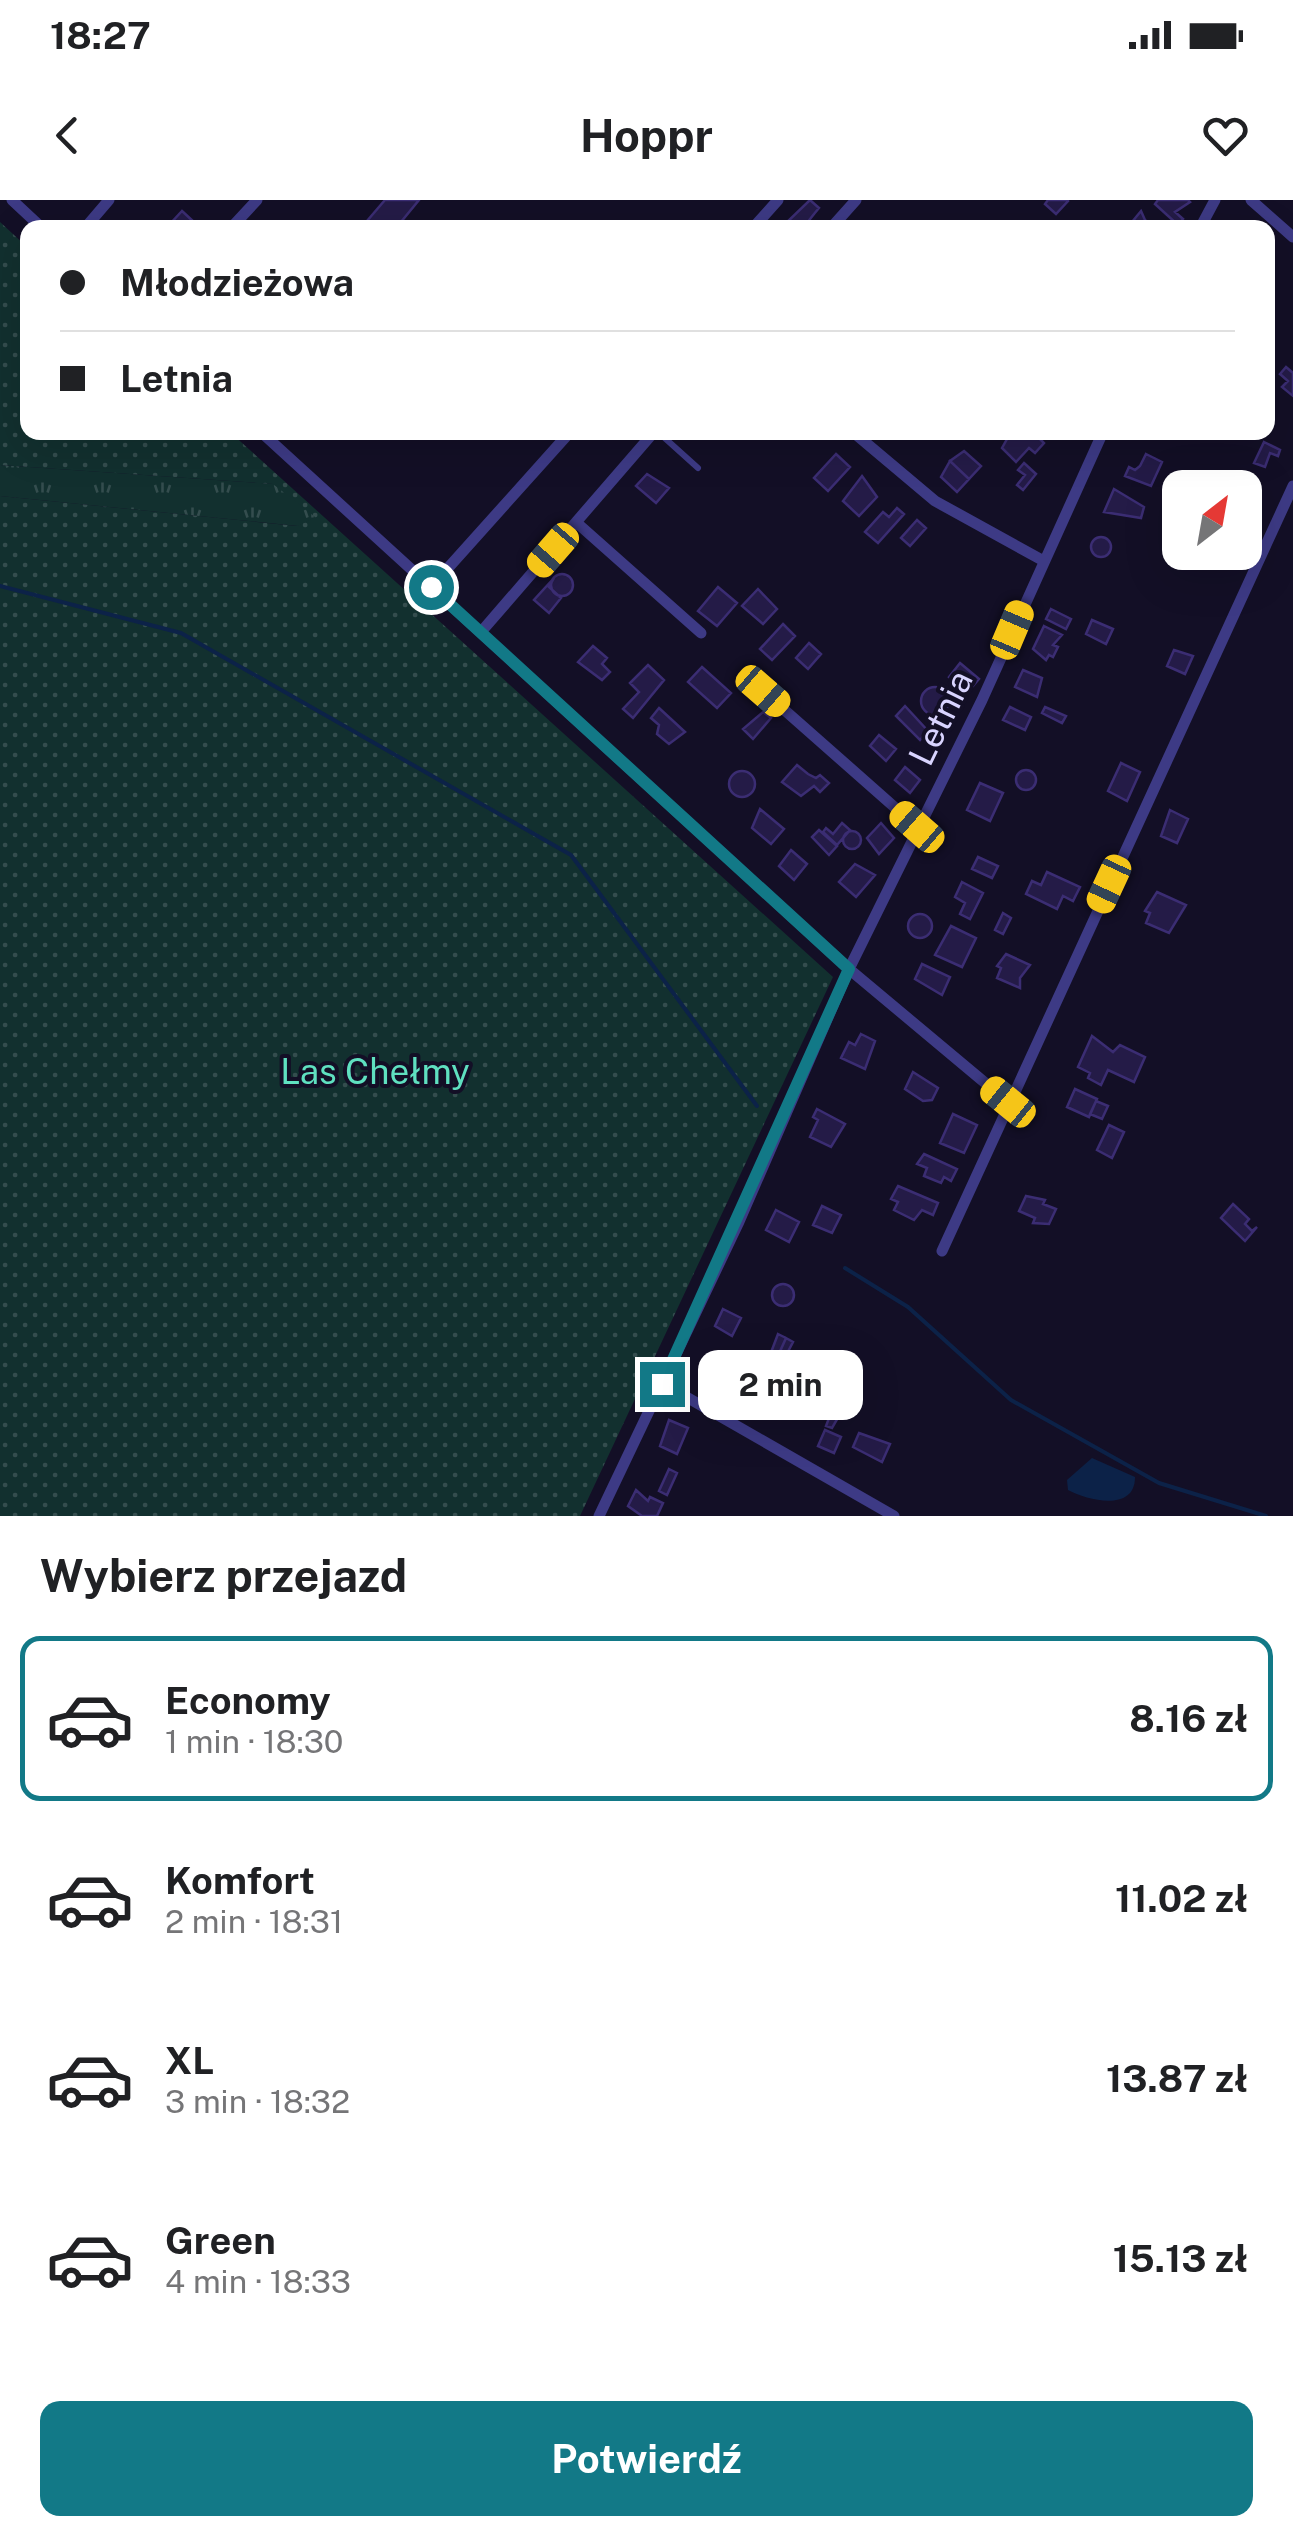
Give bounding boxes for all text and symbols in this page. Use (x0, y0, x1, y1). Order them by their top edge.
text: 18:27 (50, 13, 151, 58)
icon: back (40, 108, 95, 163)
icon: heart (1198, 108, 1253, 163)
text: Hoppr (580, 109, 713, 162)
text: Młodzieżowa (120, 260, 354, 305)
text: Letnia (120, 356, 233, 401)
north arrow (1162, 470, 1262, 570)
map controls (1162, 470, 1262, 570)
car (522, 518, 584, 582)
route start (409, 565, 454, 610)
car (986, 597, 1038, 663)
car (731, 660, 795, 722)
street label: Letnia (900, 664, 981, 772)
car (885, 796, 949, 858)
car (1083, 850, 1135, 918)
park label: Las Chełmy (280, 1051, 470, 1092)
car (975, 1071, 1041, 1133)
callout: 2 min (697, 1349, 862, 1419)
route end (640, 1362, 685, 1407)
text: 2 min (739, 1366, 822, 1403)
text: Wybierz przejazd (40, 1549, 407, 1602)
icon: car (45, 1674, 135, 1764)
text: Economy (165, 1678, 331, 1723)
text: 8.16 zł (1129, 1696, 1248, 1741)
text: 1 min · 18:30 (165, 1723, 343, 1760)
icon: car (45, 1854, 135, 1944)
text: Komfort (165, 1858, 315, 1903)
text: 11.02 zł (1115, 1876, 1248, 1921)
text: 2 min · 18:31 (165, 1903, 343, 1940)
icon: car (45, 2034, 135, 2124)
text: XL (165, 2038, 214, 2083)
text: 13.87 zł (1106, 2056, 1248, 2101)
text: 3 min · 18:32 (165, 2083, 350, 2120)
icon: car (45, 2214, 135, 2304)
text: Green (165, 2218, 276, 2263)
text: 15.13 zł (1113, 2236, 1248, 2281)
text: 4 min · 18:33 (165, 2263, 351, 2300)
button: Potwierdź (40, 2401, 1253, 2516)

